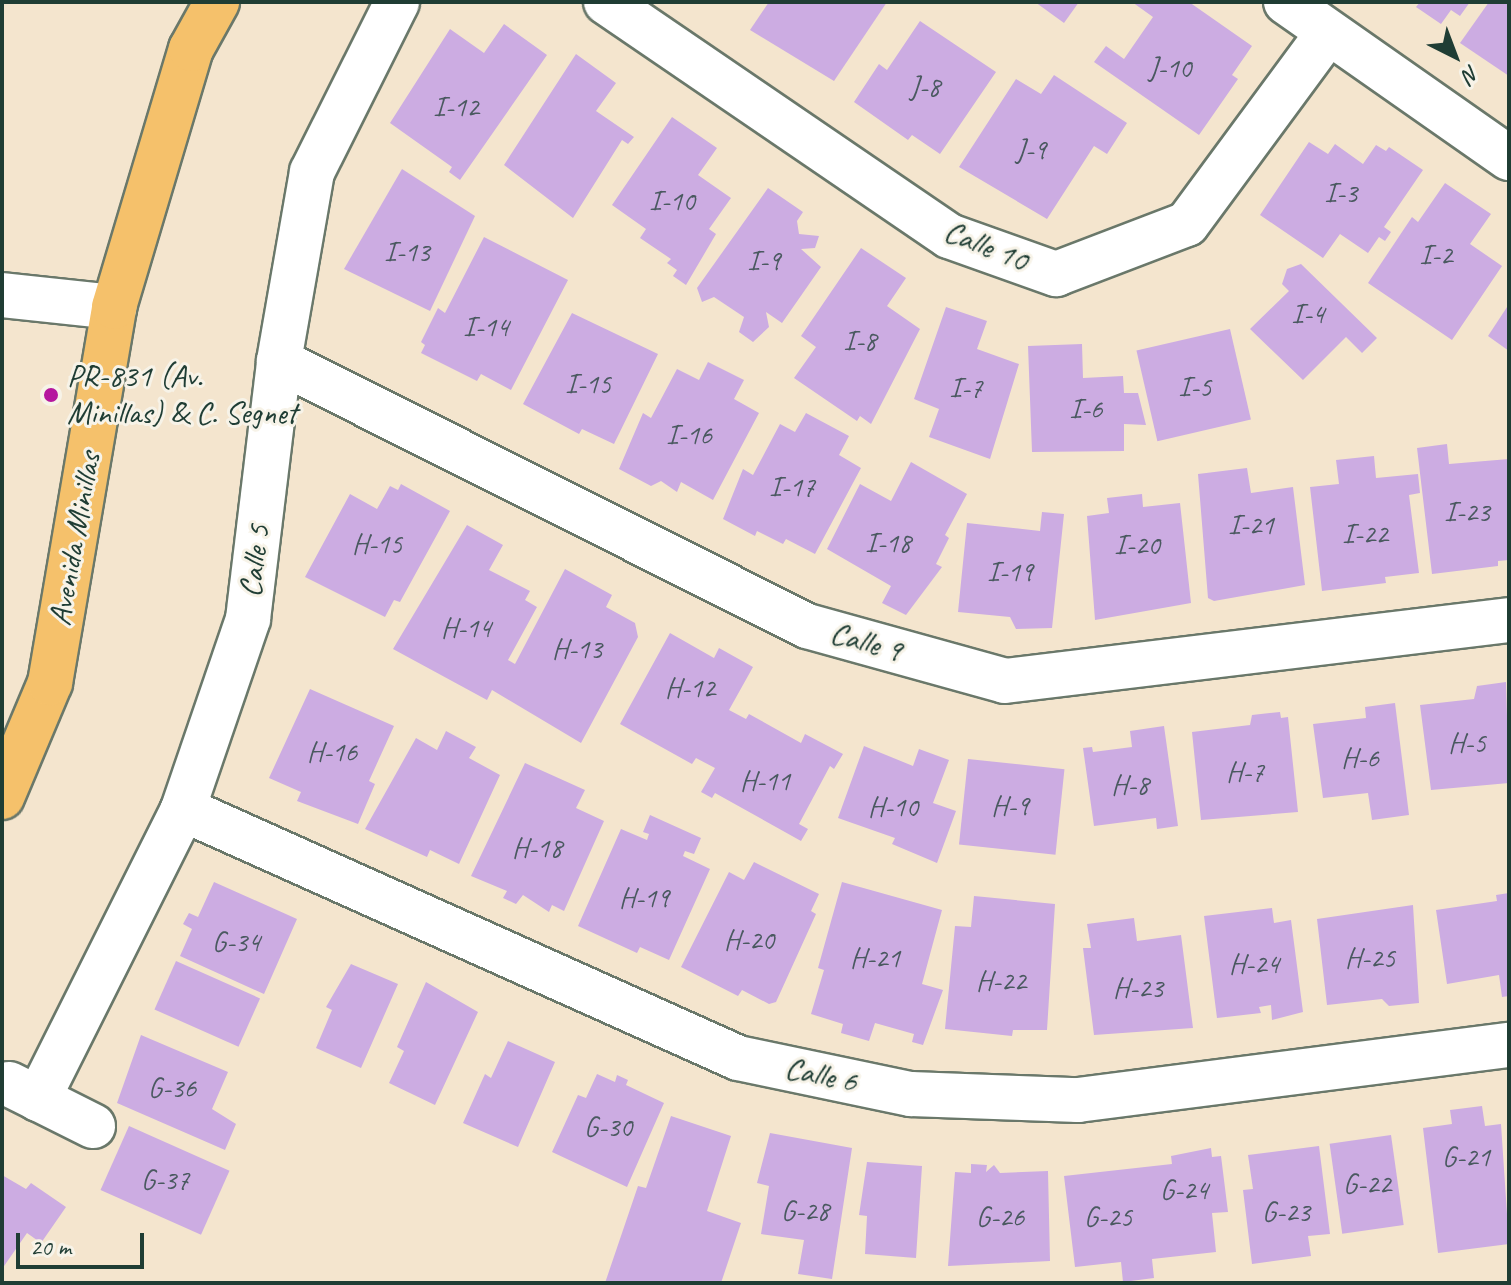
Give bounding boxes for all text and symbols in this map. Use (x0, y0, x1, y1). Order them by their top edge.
north arrow (1415, 16, 1495, 96)
house number: J-10 (1149, 51, 1191, 85)
text: N (1457, 59, 1485, 89)
house number: J-8 (910, 70, 940, 104)
house number: I-12 (433, 90, 479, 124)
house number: J-9 (1016, 133, 1046, 167)
house number: I-3 (1325, 176, 1357, 210)
house number: I-10 (649, 184, 695, 218)
street label: Calle 10 (939, 212, 1033, 280)
house number: I-13 (384, 235, 430, 269)
house number: I-2 (1420, 238, 1452, 272)
house number: I-9 (748, 244, 780, 278)
house number: I-4 (1292, 297, 1324, 331)
house number: I-14 (463, 310, 509, 344)
house number: I-8 (844, 324, 876, 358)
place label: PR-831 (Av. Minillas) & C. Segnet (67, 358, 297, 433)
house number: I-15 (565, 367, 611, 401)
house number: I-5 (1179, 370, 1211, 404)
house number: I-7 (950, 371, 982, 405)
marker: PR-831 (Av. Minillas) & C. Segnet (42, 386, 60, 404)
house number: I-6 (1070, 392, 1102, 426)
house number: I-16 (666, 418, 712, 452)
street label: Avenida Minillas (41, 449, 109, 629)
house number: I-17 (769, 470, 815, 504)
house number: I-23 (1444, 495, 1490, 529)
house number: I-21 (1228, 508, 1274, 542)
house number: I-22 (1342, 517, 1388, 551)
street label: Calle 5 (232, 523, 278, 599)
house number: I-18 (865, 526, 911, 560)
house number: H-15 (352, 527, 402, 561)
house number: I-20 (1114, 528, 1160, 562)
house number: I-19 (987, 555, 1033, 589)
house number: H-14 (441, 611, 491, 645)
street label: Calle 9 (826, 614, 906, 670)
house number: H-13 (552, 632, 602, 666)
house number: H-12 (665, 671, 715, 705)
house number: H-5 (1448, 726, 1486, 760)
house number: H-16 (307, 735, 357, 769)
house number: H-6 (1341, 741, 1379, 775)
house number: H-7 (1226, 755, 1264, 789)
house number: H-11 (740, 764, 790, 798)
house number: H-8 (1111, 768, 1149, 802)
house number: H-9 (991, 789, 1029, 823)
house number: H-10 (868, 790, 918, 824)
house number: H-18 (512, 831, 562, 865)
house number: H-19 (619, 881, 669, 915)
house number: H-20 (724, 923, 774, 957)
house number: G-34 (212, 925, 260, 959)
house number: H-21 (850, 941, 900, 975)
house number: H-25 (1345, 941, 1395, 975)
house number: H-24 (1229, 947, 1279, 981)
house number: H-22 (976, 964, 1026, 998)
house number: H-23 (1113, 971, 1163, 1005)
street label: Calle 6 (782, 1049, 860, 1101)
house number: G-36 (148, 1071, 196, 1105)
house number: G-30 (584, 1110, 632, 1144)
house number: G-21 (1442, 1140, 1490, 1174)
house number: G-37 (141, 1163, 189, 1197)
house number: G-22 (1343, 1167, 1391, 1201)
house number: G-24 (1160, 1173, 1208, 1207)
house number: G-28 (781, 1194, 829, 1228)
house number: G-23 (1262, 1195, 1310, 1229)
house number: G-26 (976, 1200, 1024, 1234)
house number: G-25 (1084, 1200, 1132, 1234)
scale bar (20, 1217, 148, 1267)
text: 20 m (30, 1232, 71, 1262)

